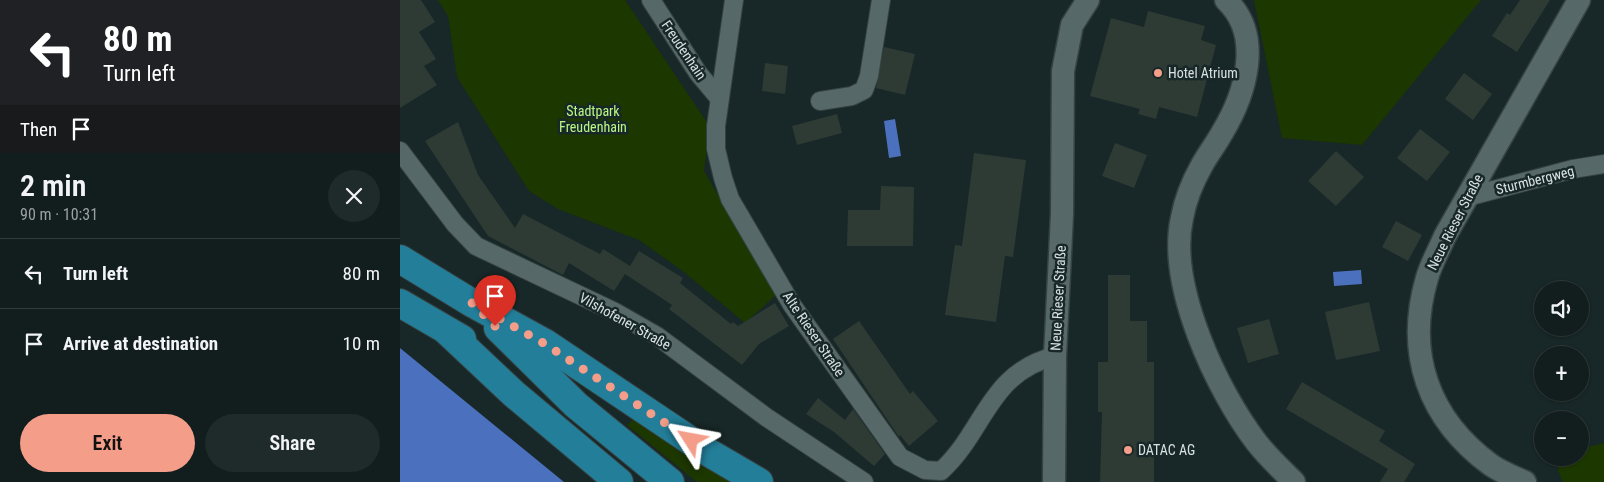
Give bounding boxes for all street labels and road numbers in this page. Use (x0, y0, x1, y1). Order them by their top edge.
street label: Freudenhain (658, 17, 710, 83)
street label: Sturmbergweg (1494, 163, 1576, 197)
street label: Neue Rieser Straße (1424, 171, 1486, 273)
street label: Neue Rieser Straße (1047, 245, 1069, 351)
street label: Vilshofener Straße (576, 289, 674, 353)
street label: Alte Rieser Straße (780, 289, 849, 380)

